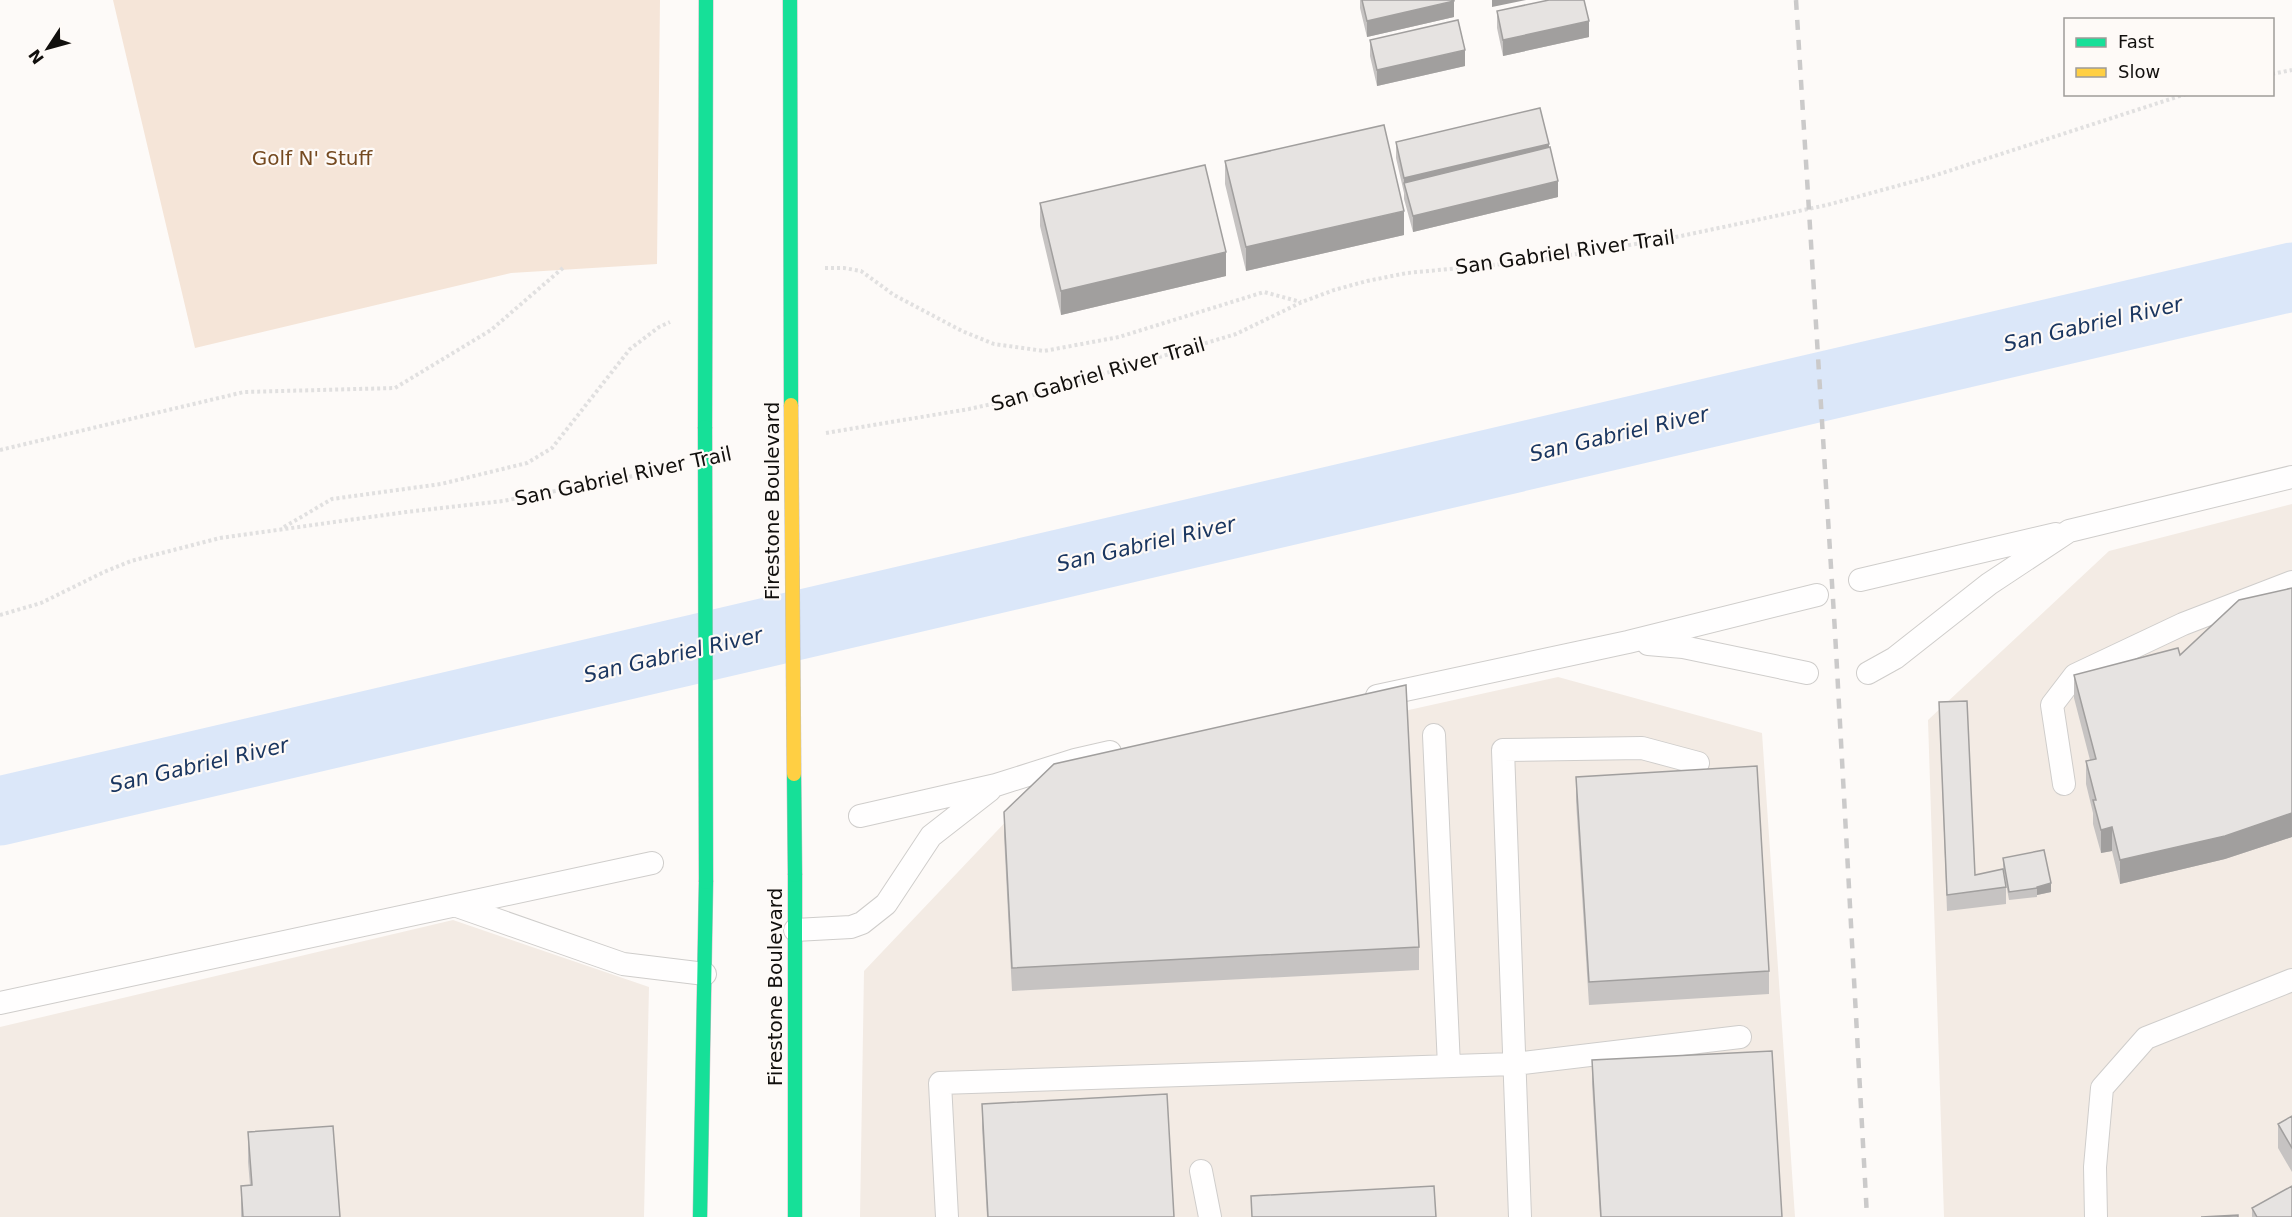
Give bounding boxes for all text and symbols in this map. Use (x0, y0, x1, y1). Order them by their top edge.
north arrow (18, 18, 78, 78)
legend (2064, 18, 2274, 96)
text: Fast (2118, 31, 2154, 52)
text: N (25, 46, 48, 68)
text: Slow (2118, 61, 2160, 82)
park label: Golf N' Stuff (252, 146, 373, 170)
street label: San Gabriel River Trail (1454, 225, 1676, 279)
water label: San Gabriel River (2001, 291, 2186, 356)
street label: San Gabriel River Trail (988, 332, 1208, 416)
water label: San Gabriel River (1527, 401, 1712, 466)
street label: Firestone Boulevard (760, 402, 784, 600)
street label: San Gabriel River Trail (512, 441, 734, 511)
water label: San Gabriel River (1054, 511, 1239, 576)
water label: San Gabriel River (581, 622, 766, 687)
water label: San Gabriel River (107, 732, 292, 797)
street label: Firestone Boulevard (763, 888, 787, 1086)

